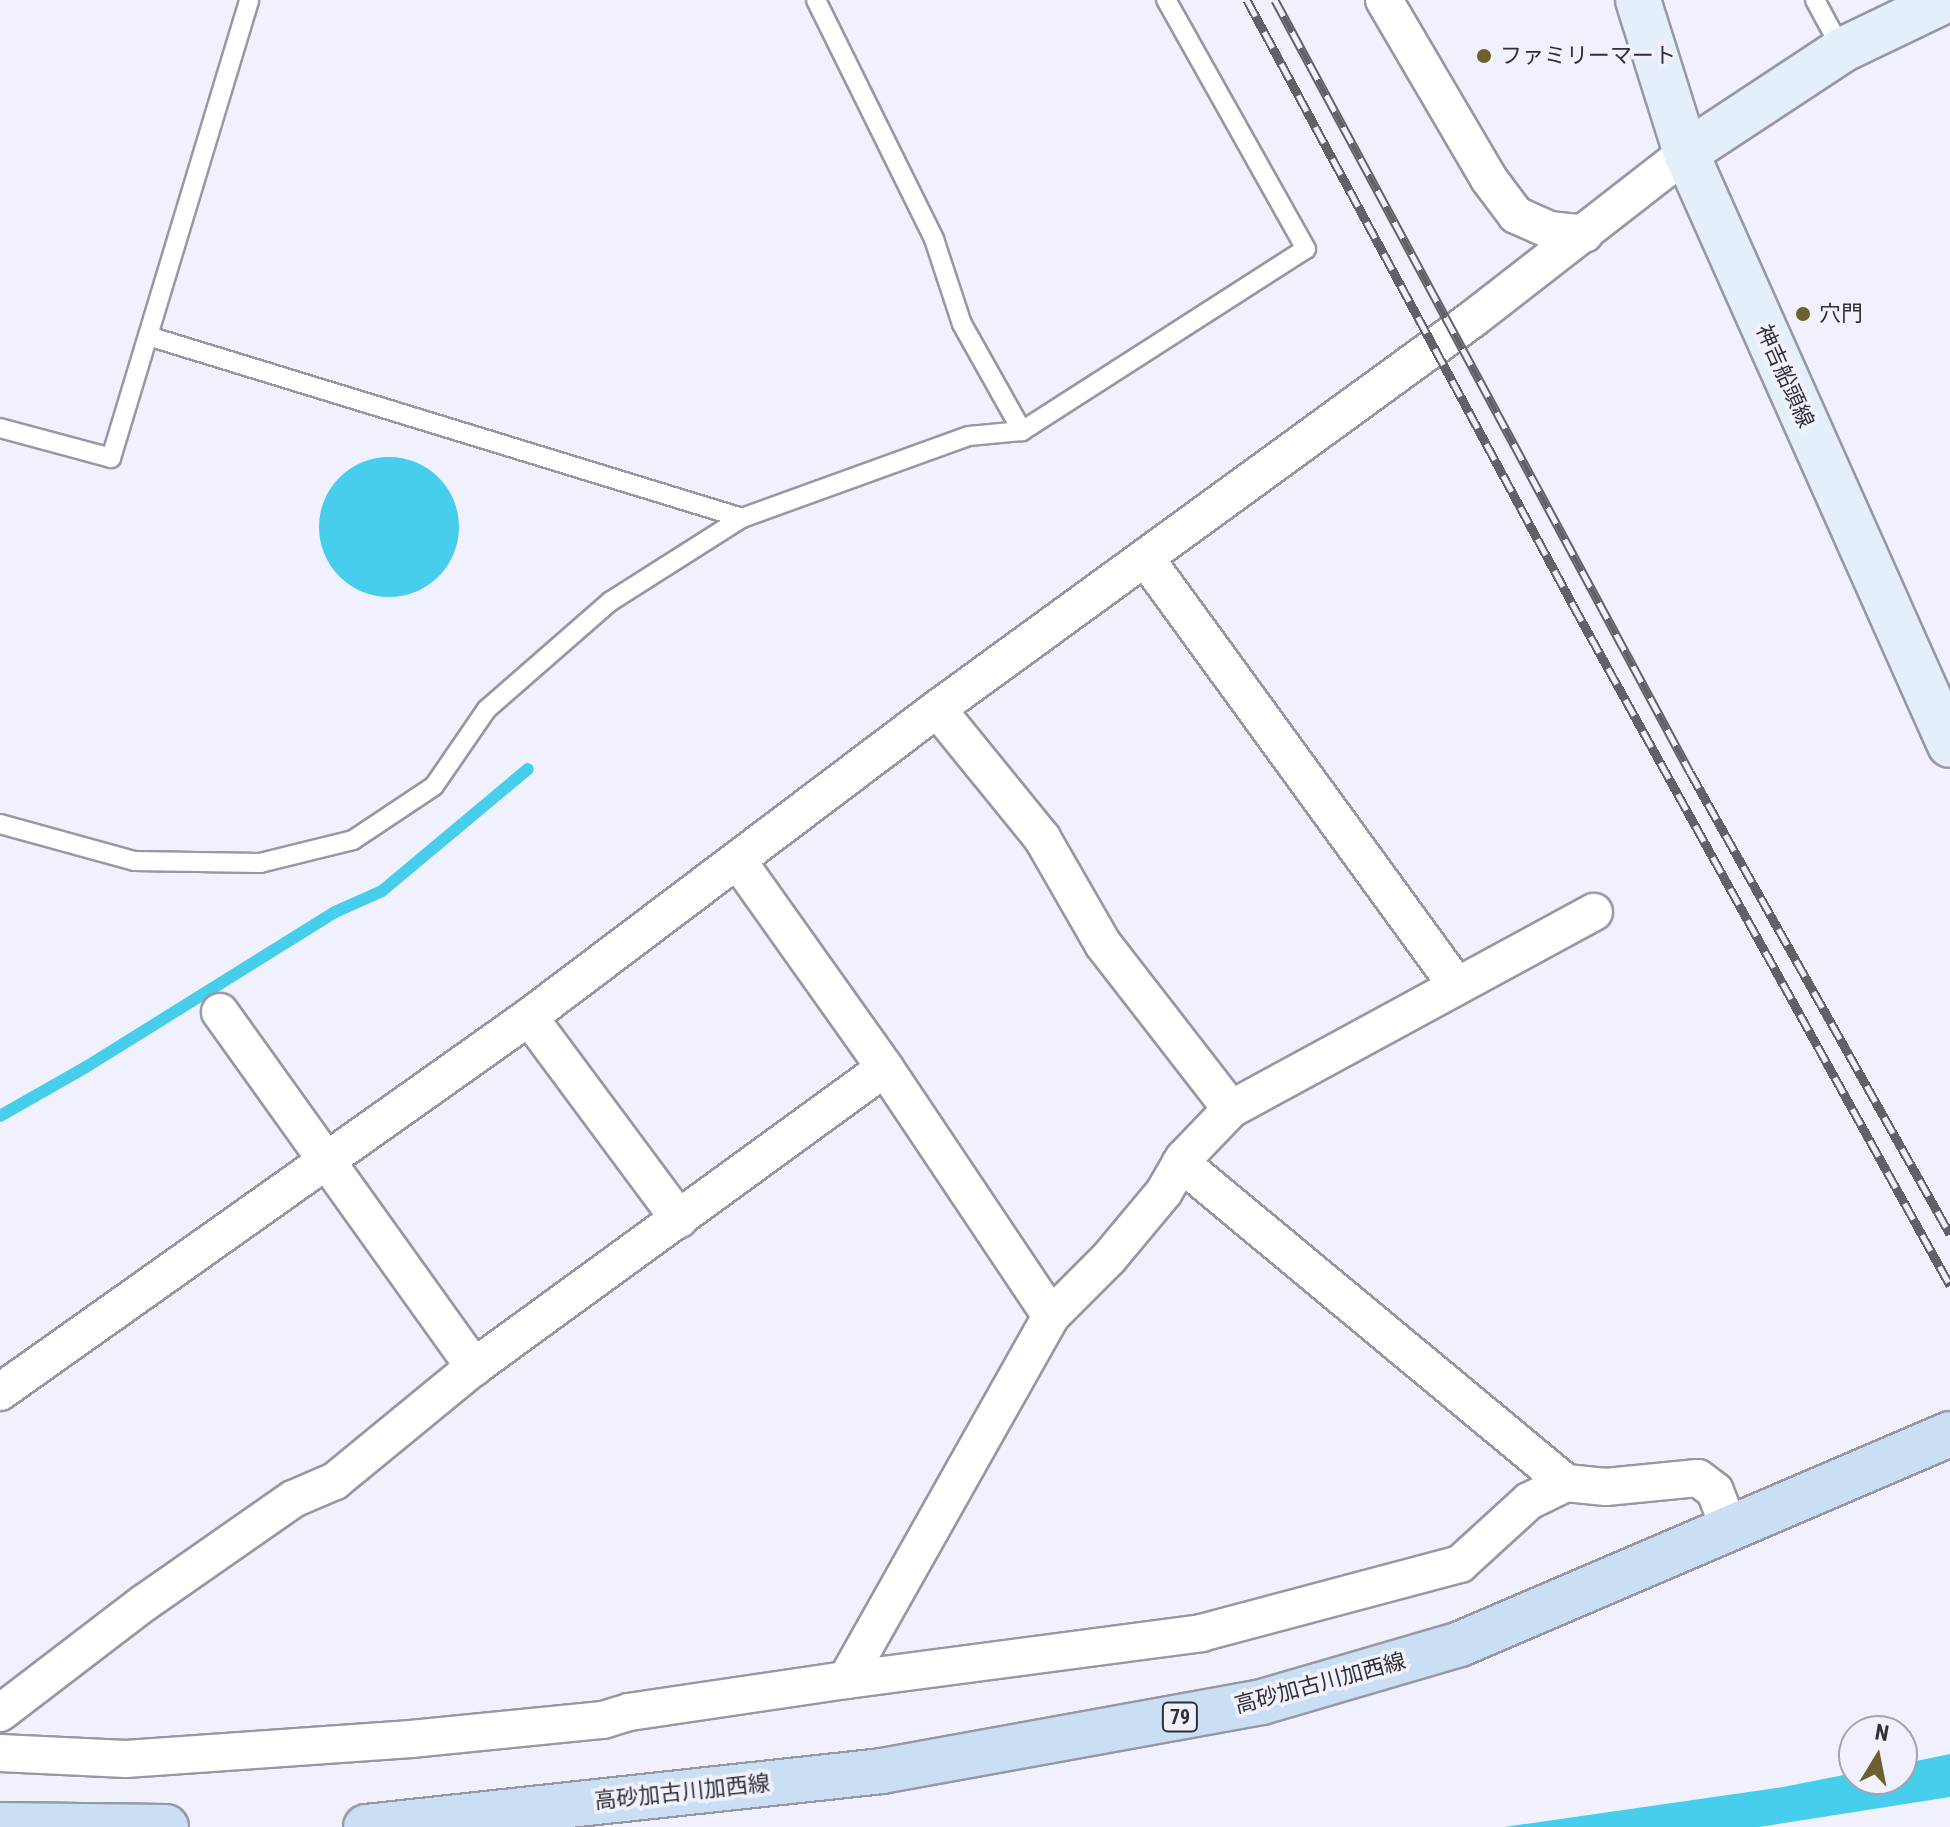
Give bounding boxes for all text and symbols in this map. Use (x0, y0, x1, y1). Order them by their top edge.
place label: ファミリーマート (1500, 43, 1676, 69)
marker: ファミリーマート (1475, 47, 1493, 65)
place label: 穴門 (1819, 301, 1863, 327)
marker: 穴門 (1794, 305, 1812, 323)
street label: 神吉船頭線 (1751, 320, 1819, 432)
street label: 高砂加古川加西線 (1232, 1647, 1408, 1719)
road number: 79 (1160, 1701, 1200, 1733)
north arrow (1838, 1715, 1918, 1795)
text: N (1873, 1719, 1891, 1746)
street label: 高砂加古川加西線 (593, 1770, 771, 1814)

